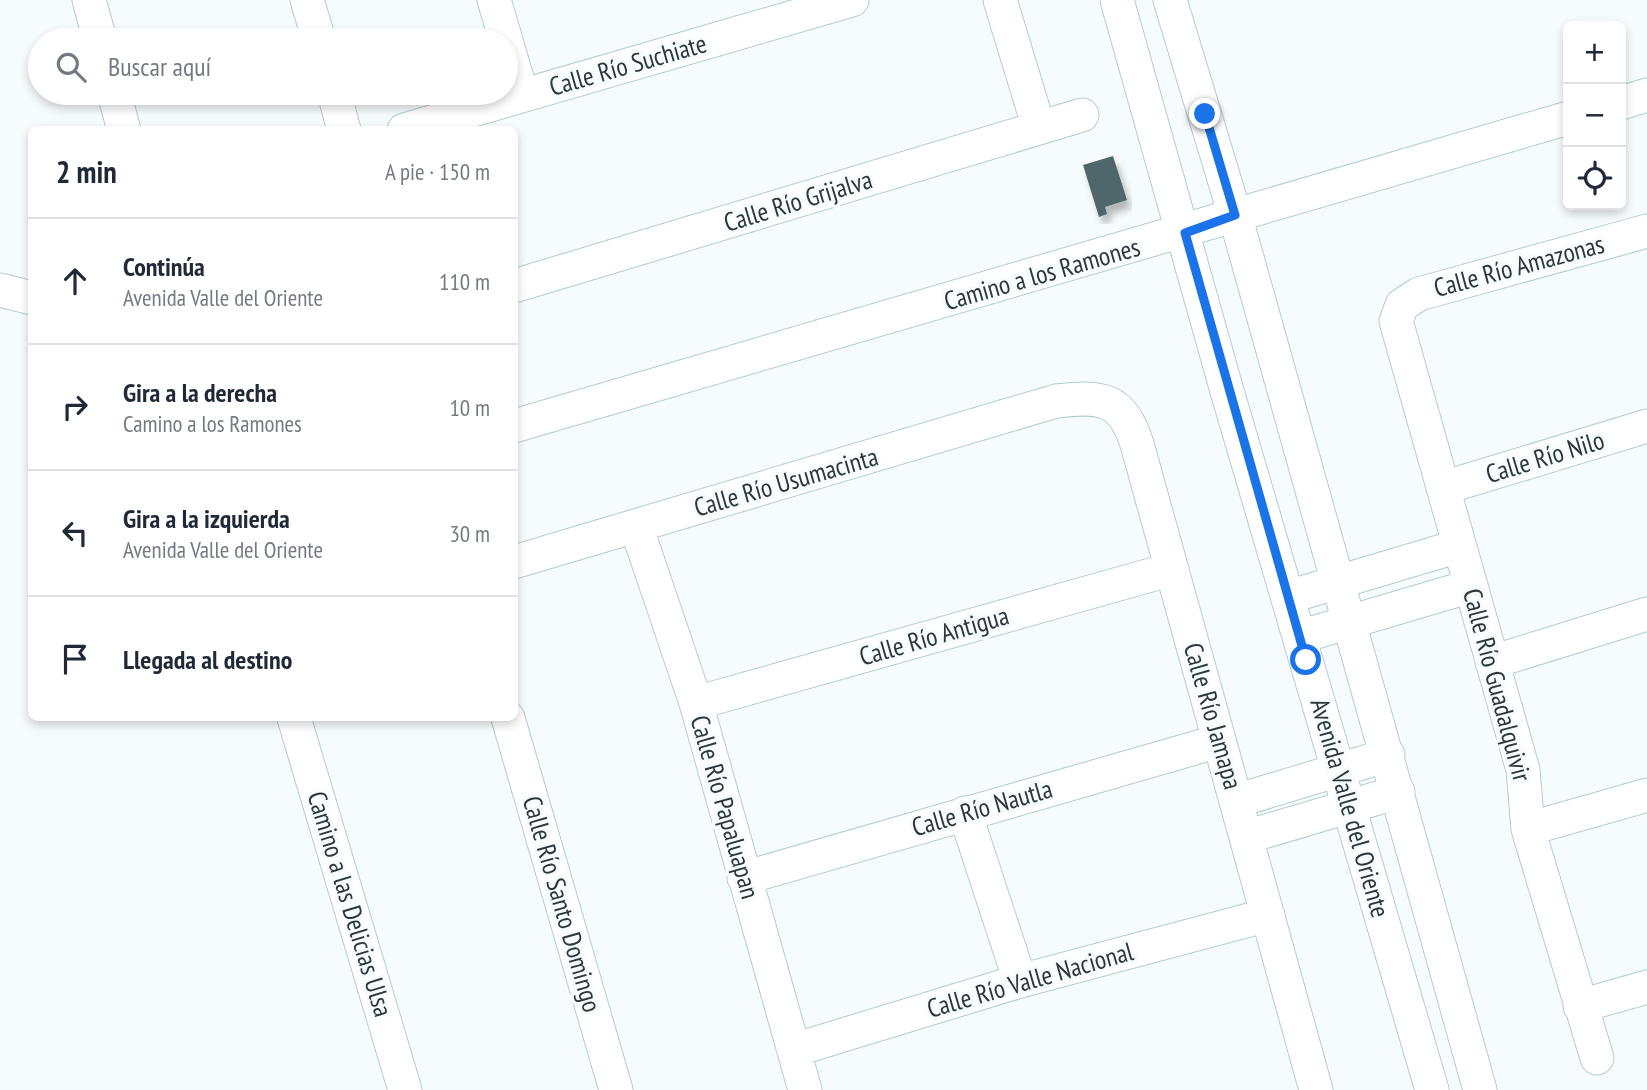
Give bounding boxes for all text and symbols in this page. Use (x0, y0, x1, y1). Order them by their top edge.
map controls (1563, 21, 1626, 210)
button: + (1563, 21, 1626, 84)
street label: Calle Río Suchiate (545, 26, 710, 103)
search box (28, 28, 518, 105)
icon: search (52, 48, 90, 86)
text: Buscar aquí (108, 50, 211, 83)
button: − (1563, 84, 1626, 147)
route end (1189, 98, 1220, 129)
button: locate (1563, 147, 1626, 210)
text: 2 min (56, 152, 117, 191)
text: A pie · 150 m (385, 157, 490, 186)
street label: Calle Río Grijalva (720, 162, 876, 239)
street label: Calle Río Amazonas (1430, 227, 1608, 304)
street label: Camino a los Ramones (940, 230, 1144, 317)
text: Continúa (123, 250, 205, 283)
icon: ahead (56, 262, 94, 300)
text: 110 m (439, 267, 490, 296)
text: Avenida Valle del Oriente (123, 283, 323, 312)
text: Gira a la derecha (123, 376, 277, 409)
icon: right (56, 388, 94, 426)
text: 10 m (449, 393, 490, 422)
text: Camino a los Ramones (123, 409, 302, 438)
street label: Calle Río Nilo (1482, 423, 1608, 490)
street label: Calle Río Usumacinta (690, 439, 882, 524)
text: Gira a la izquierda (123, 502, 290, 535)
icon: left (56, 514, 94, 552)
text: 30 m (449, 519, 490, 548)
text: Avenida Valle del Oriente (123, 535, 323, 564)
street label: Calle Río Guadalquivir (1456, 585, 1539, 785)
street label: Calle Río Antigua (855, 598, 1012, 673)
street label: Calle Río Jamapa (1177, 639, 1250, 793)
icon: arrive (56, 640, 94, 678)
text: Llegada al destino (123, 643, 292, 676)
route start (1290, 644, 1321, 675)
street label: Avenida Valle del Oriente (1303, 695, 1398, 921)
street label: Calle Río Papaluapan (684, 711, 767, 902)
street label: Calle Río Nautla (908, 772, 1056, 843)
street label: Camino a las Delicias Ulsa (301, 787, 400, 1020)
street label: Calle Río Santo Domingo (516, 792, 609, 1016)
street label: Calle Río Valle Nacional (923, 934, 1137, 1025)

